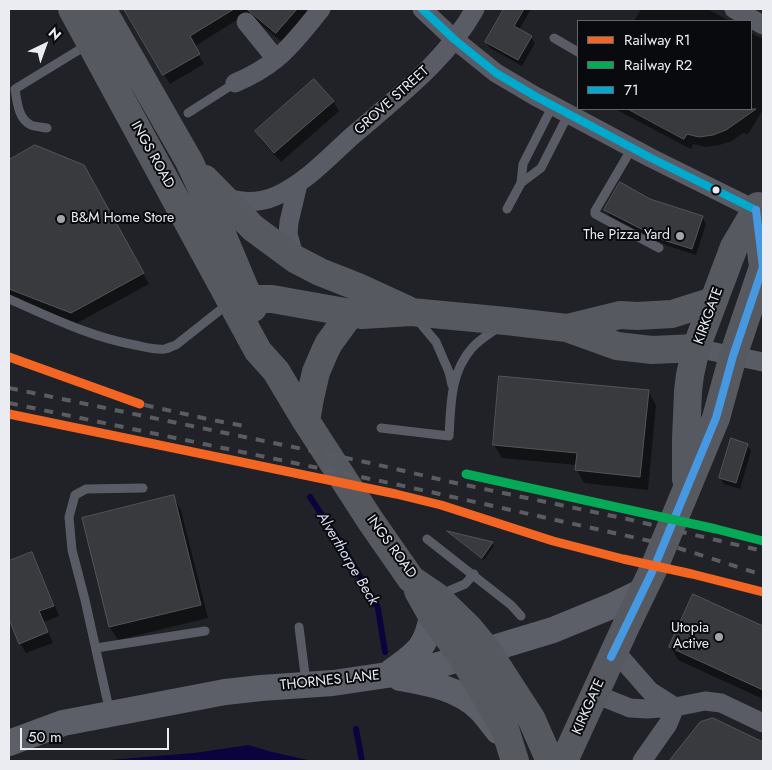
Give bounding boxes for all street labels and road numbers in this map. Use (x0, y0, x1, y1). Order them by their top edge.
street label: GROVE STREET (351, 63, 433, 139)
street label: INGS ROAD (127, 118, 177, 192)
street label: KIRKGATE (691, 285, 727, 347)
street label: INGS ROAD (362, 512, 420, 582)
street label: THORNES LANE (279, 667, 381, 695)
street label: KIRKGATE (569, 677, 609, 737)

